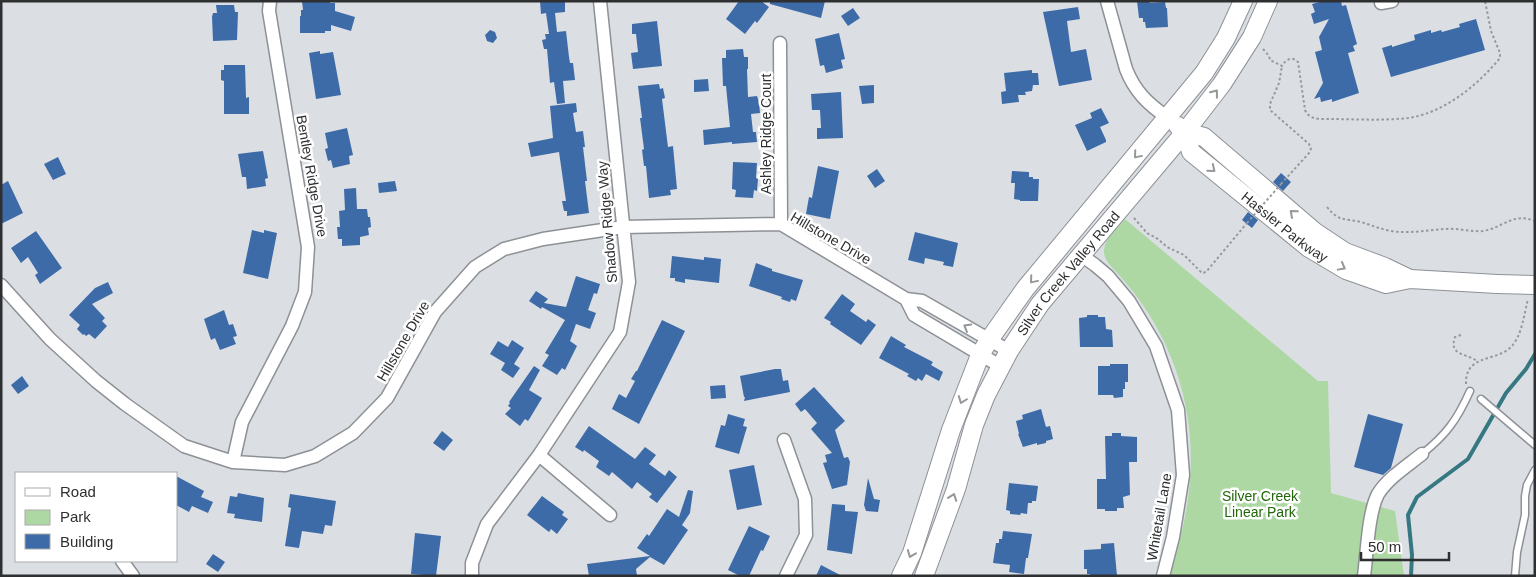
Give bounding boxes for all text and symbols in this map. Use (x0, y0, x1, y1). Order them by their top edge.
street label: Ashley Ridge Court (758, 74, 774, 194)
one-way arrow (1209, 90, 1218, 99)
street label: Bentley Ridge Drive (293, 114, 331, 239)
one-way arrow (1134, 149, 1142, 158)
street label: Shadow Ridge Way (594, 160, 620, 284)
one-way arrow (1206, 164, 1215, 172)
street label: Hassler Parkway (1238, 188, 1331, 265)
street label: Silver Creek Valley Road (1014, 208, 1123, 338)
street label: Hillstone Drive (788, 209, 874, 268)
one-way arrow (1289, 210, 1298, 219)
one-way arrow (1336, 261, 1345, 271)
one-way arrow (1030, 274, 1038, 283)
street label: Hillstone Drive (374, 298, 433, 384)
one-way arrow (963, 323, 972, 333)
one-way arrow (958, 395, 969, 404)
legend (15, 472, 178, 562)
street label: Whitetail Lane (1143, 472, 1175, 562)
text: Road (60, 483, 96, 500)
park label: Silver Creek Linear Park (1222, 488, 1299, 520)
one-way arrow (947, 493, 957, 502)
text: Park (60, 508, 91, 525)
scale bar (1361, 530, 1448, 562)
text: Building (60, 533, 113, 550)
text: 50 m (1368, 538, 1401, 555)
one-way arrow (906, 549, 917, 558)

